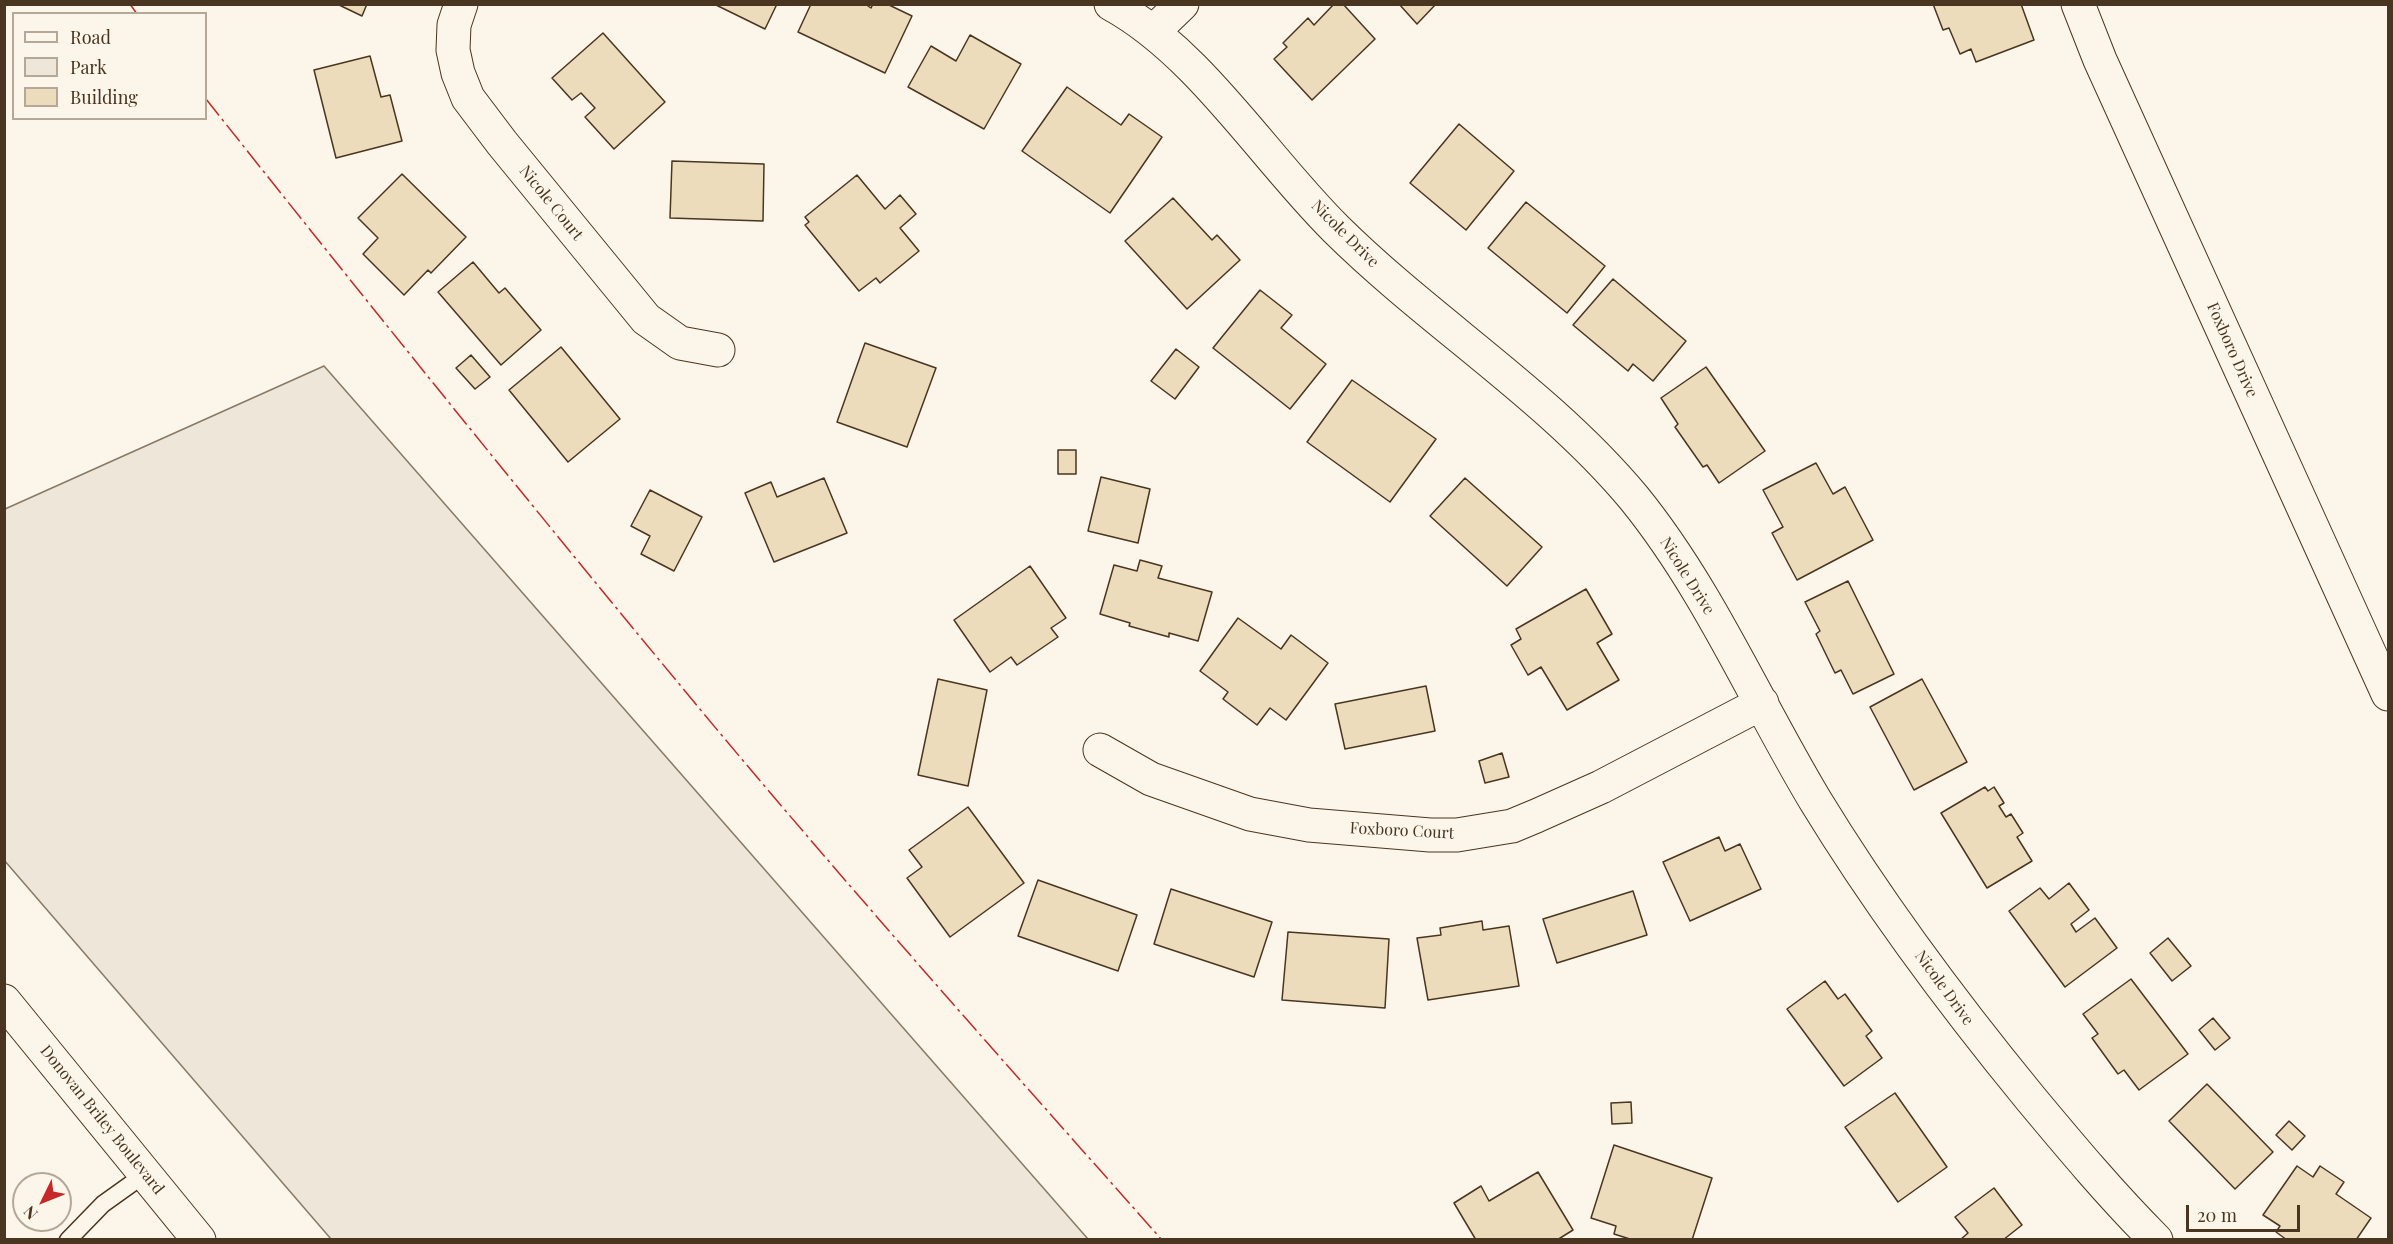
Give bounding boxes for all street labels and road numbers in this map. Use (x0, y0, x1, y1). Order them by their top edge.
street label: Nicole Court (515, 162, 587, 244)
street label: Nicole Drive (1307, 196, 1383, 272)
street label: Foxboro Drive (2202, 300, 2262, 400)
street label: Nicole Drive (1656, 534, 1718, 618)
street label: Foxboro Court (1349, 819, 1455, 843)
street label: Nicole Drive (1910, 947, 1978, 1029)
street label: Donovan Briley Boulevard (36, 1042, 168, 1198)

